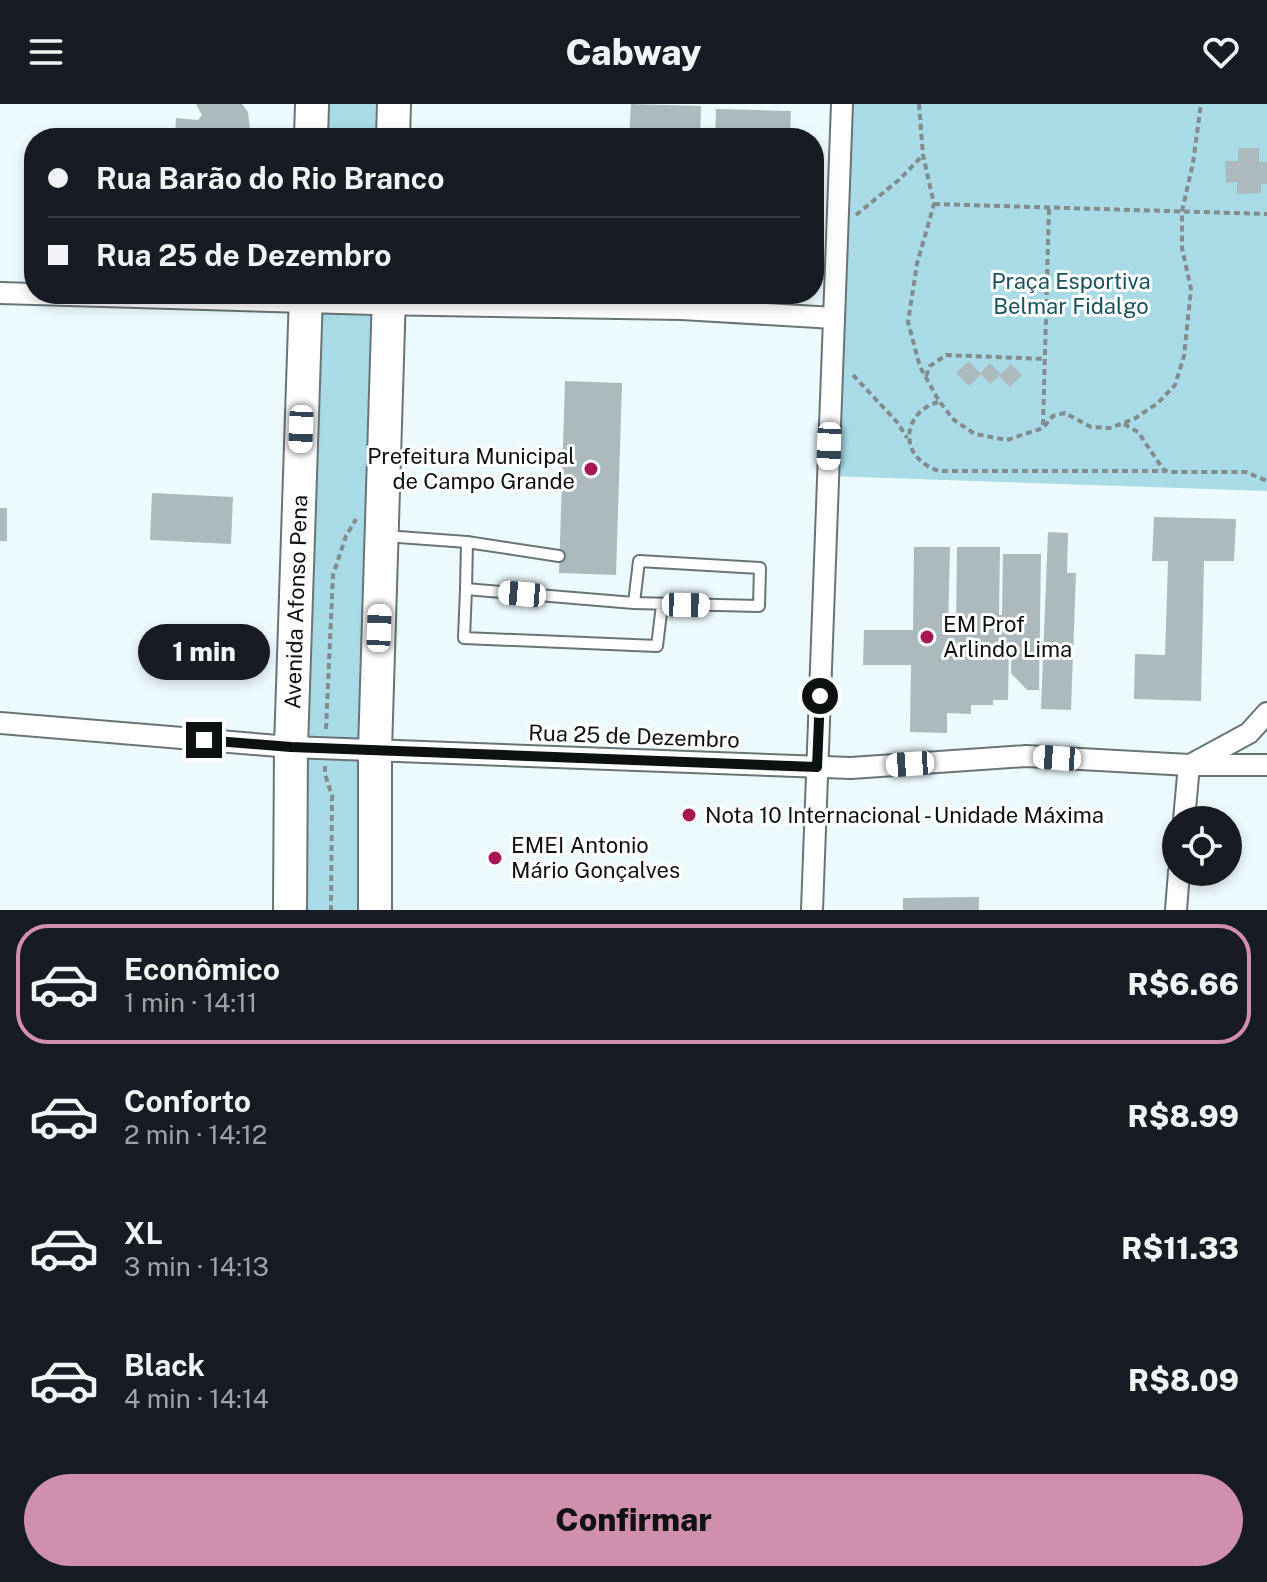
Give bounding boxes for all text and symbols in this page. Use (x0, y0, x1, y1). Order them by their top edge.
icon: menu (24, 30, 68, 74)
icon: heart (1199, 30, 1243, 74)
text: Cabway (565, 31, 702, 73)
text: Rua Barão do Rio Branco (96, 160, 445, 196)
text: Rua 25 de Dezembro (96, 237, 392, 273)
park label: Praça Esportiva Belmar Fidalgo (991, 268, 1151, 319)
car (288, 405, 314, 453)
car (816, 422, 842, 470)
place label: Prefeitura Municipal de Campo Grande (367, 443, 575, 494)
marker: Prefeitura Municipal de Campo Grande (582, 460, 600, 478)
street label: Avenida Afonso Pena (279, 494, 312, 710)
car (497, 580, 547, 608)
car (662, 593, 710, 617)
car (366, 604, 392, 652)
place label: EM Prof Arlindo Lima (943, 611, 1072, 662)
callout: 1 min (138, 624, 270, 680)
marker: EM Prof Arlindo Lima (918, 628, 936, 646)
text: 1 min (172, 636, 236, 667)
route start (802, 678, 838, 714)
street label: Rua 25 de Dezembro (528, 719, 740, 753)
route end (186, 722, 222, 758)
car (1032, 744, 1082, 772)
car (885, 750, 935, 778)
place label: Nota 10 Internacional - Unidade Máxima (705, 802, 1104, 828)
marker: Nota 10 Internacional - Unidade Máxima (680, 806, 698, 824)
map controls (1162, 806, 1242, 886)
button: locate (1162, 806, 1242, 886)
place label: EMEI Antonio Mário Gonçalves (511, 832, 680, 883)
marker: EMEI Antonio Mário Gonçalves (486, 849, 504, 867)
icon: car (28, 948, 100, 1020)
text: Econômico (124, 951, 280, 987)
text: R$6.66 (1128, 966, 1239, 1002)
text: 1 min · 14:11 (124, 987, 257, 1018)
icon: car (28, 1080, 100, 1152)
text: Conforto (124, 1083, 251, 1119)
text: R$8.99 (1128, 1098, 1239, 1134)
text: 2 min · 14:12 (124, 1119, 267, 1150)
icon: car (28, 1212, 100, 1284)
text: XL (124, 1215, 163, 1251)
text: R$11.33 (1121, 1230, 1239, 1266)
text: 3 min · 14:13 (124, 1251, 269, 1282)
icon: car (28, 1344, 100, 1416)
text: Black (124, 1347, 205, 1383)
text: R$8.09 (1128, 1362, 1239, 1398)
text: 4 min · 14:14 (124, 1383, 269, 1414)
button: Confirmar (24, 1474, 1243, 1566)

